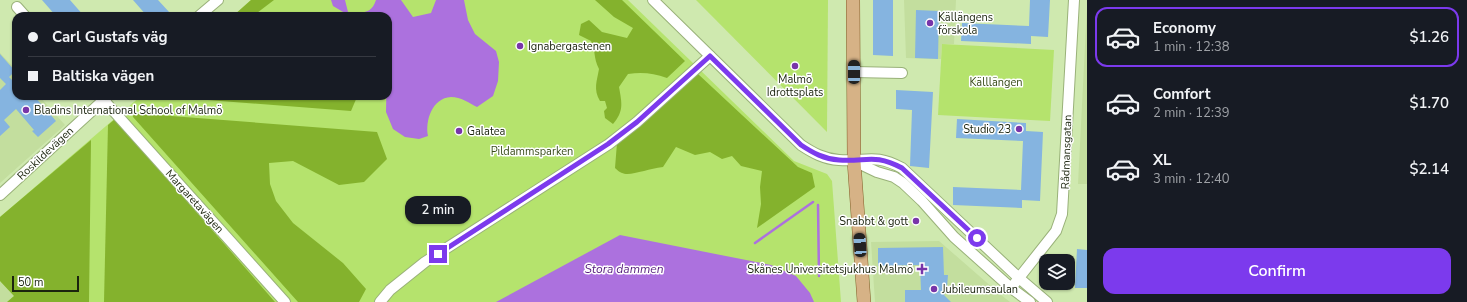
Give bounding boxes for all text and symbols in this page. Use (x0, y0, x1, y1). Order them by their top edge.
place label: Källängens förskola (938, 10, 993, 38)
marker: Källängens förskola (925, 18, 935, 28)
text: Economy (1153, 18, 1216, 38)
icon: car (1105, 19, 1141, 55)
text: Carl Gustafs väg (52, 27, 168, 47)
text: $1.26 (1409, 27, 1449, 47)
text: 1 min · 12:38 (1153, 38, 1229, 56)
place label: Ignabergastenen (528, 39, 611, 54)
marker: Ignabergastenen (515, 41, 525, 51)
car (848, 60, 860, 84)
marker: Malmö Idrottsplats (790, 61, 800, 71)
text: Baltiska vägen (52, 66, 154, 86)
place label: Malmö Idrottsplats (767, 72, 823, 100)
park label: Källlängen (969, 75, 1023, 90)
text: Comfort (1153, 84, 1210, 104)
icon: car (1105, 85, 1141, 121)
text: $1.70 (1409, 93, 1449, 113)
place label: Bladins International School of Malmö (34, 103, 222, 118)
text: 2 min · 12:39 (1153, 104, 1229, 122)
marker: Bladins International School of Malmö (21, 105, 31, 115)
street label: Rådmansgatan (1058, 114, 1075, 190)
place label: Studio 23 (963, 122, 1011, 137)
street label: Roskildevägen (14, 123, 77, 183)
place label: Galatea (467, 124, 506, 139)
marker: Studio 23 (1014, 124, 1024, 134)
marker: Galatea (454, 126, 464, 136)
park label: Pildammsparken (491, 144, 573, 159)
text: XL (1153, 150, 1172, 170)
icon: car (1105, 151, 1141, 187)
text: $2.14 (1409, 159, 1449, 179)
street label: Margaretavägen (162, 166, 227, 236)
text: 3 min · 12:40 (1153, 170, 1229, 188)
callout: 2 min (405, 196, 471, 224)
text: 2 min (421, 201, 455, 219)
place label: Snabbt & gott (839, 214, 908, 229)
marker: Snabbt & gott (911, 216, 921, 226)
route start (968, 229, 986, 247)
car (853, 233, 867, 257)
route end (429, 245, 447, 263)
button: Confirm (1103, 248, 1451, 294)
map controls (1039, 254, 1075, 290)
button: layers (1039, 254, 1075, 290)
water label: Stora dammen (585, 261, 664, 277)
place label: Skånes Universitetsjukhus Malmö (747, 262, 913, 277)
marker: Skånes Universitetsjukhus Malmö (916, 263, 928, 275)
scale bar (12, 274, 79, 293)
text: 50 m (18, 275, 43, 290)
place label: Jubileumsaulan (941, 282, 1018, 297)
marker: Jubileumsaulan (929, 284, 939, 294)

